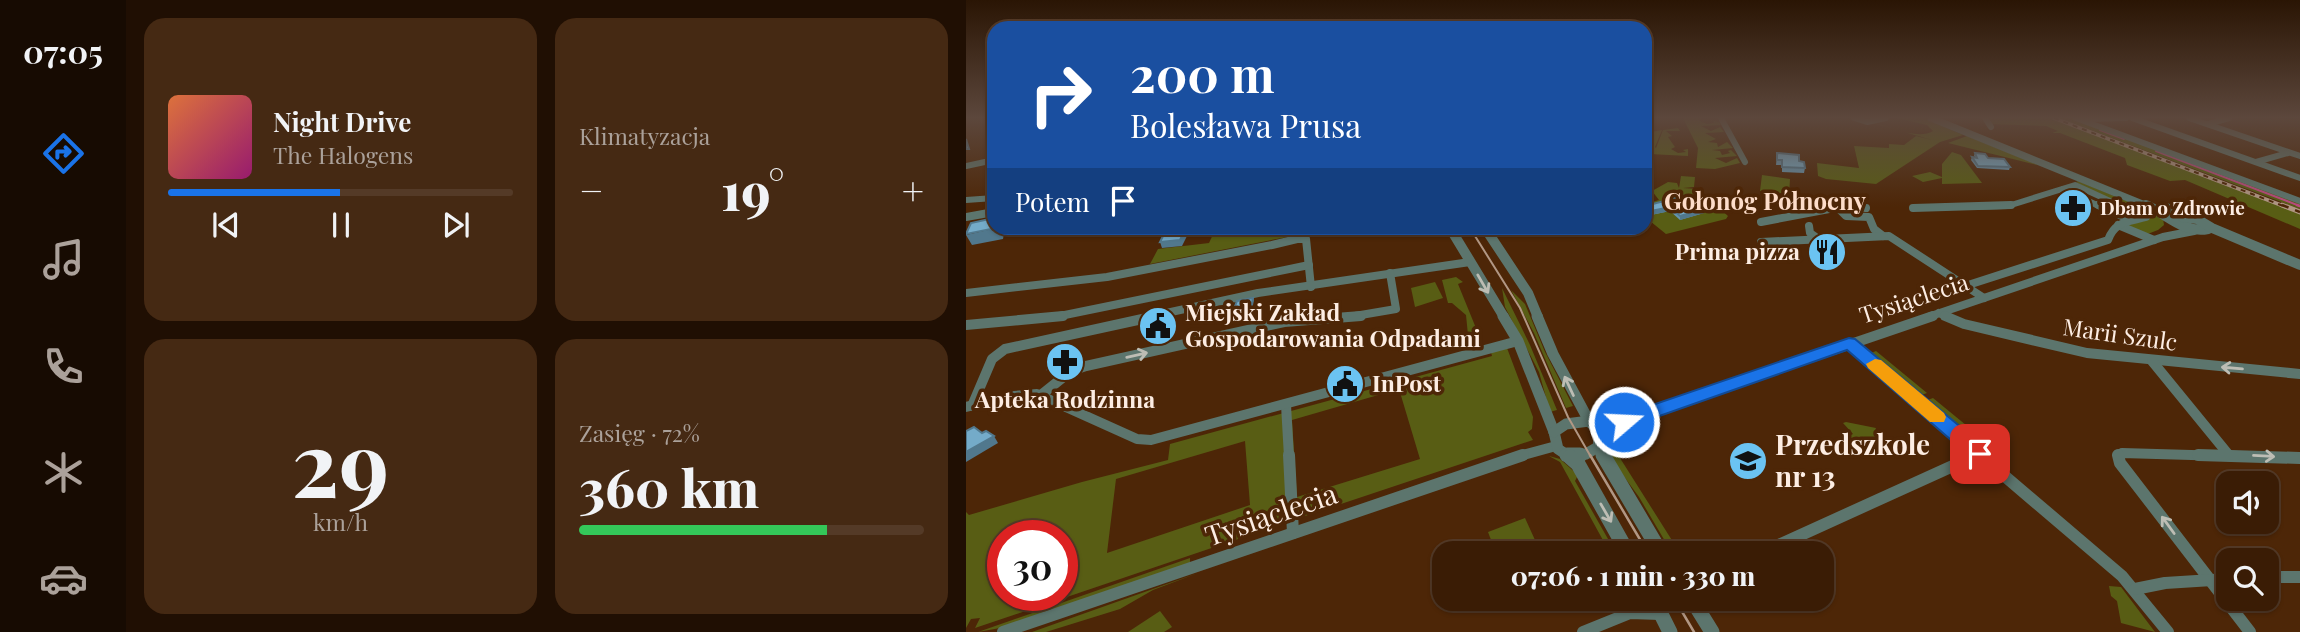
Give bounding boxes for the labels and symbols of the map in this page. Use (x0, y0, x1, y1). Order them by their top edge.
district label: Gołonóg Północny (1664, 184, 1866, 216)
pharmacy icon: Dbam o Zdrowie (2052, 187, 2094, 229)
place label: Dbam o Zdrowie (2100, 194, 2245, 220)
restaurant icon: Prima pizza (1806, 231, 1848, 273)
place label: Prima pizza (1675, 235, 1800, 266)
street label: Tysiąclecia (1855, 265, 1972, 330)
one-way arrow (1476, 273, 1490, 293)
place label: Miejski Zakład Gospodarowania Odpadami (1185, 296, 1481, 353)
public building icon: Miejski Zakład Gospodarowania Odpadami (1137, 305, 1179, 347)
street label: Marii Szulc (2061, 310, 2179, 357)
pharmacy icon: Apteka Rodzinna (1044, 341, 1086, 383)
one-way arrow (1125, 347, 1148, 361)
one-way arrow (2221, 361, 2244, 374)
public building icon: InPost (1324, 363, 1366, 405)
place label: InPost (1372, 367, 1442, 398)
one-way arrow (1562, 376, 1575, 397)
place label: Apteka Rodzinna (974, 383, 1155, 414)
position arrow (1587, 385, 1661, 459)
pin (1950, 424, 2010, 484)
place label: Przedszkole nr 13 (1775, 425, 1930, 494)
school or university icon: Przedszkole nr 13 (1727, 440, 1769, 482)
one-way arrow (2252, 450, 2275, 463)
street label: Tysiąclecia (1200, 474, 1341, 553)
one-way arrow (1599, 503, 1613, 523)
one-way arrow (2161, 516, 2175, 535)
speed limit sign: 30 (987, 520, 1078, 611)

